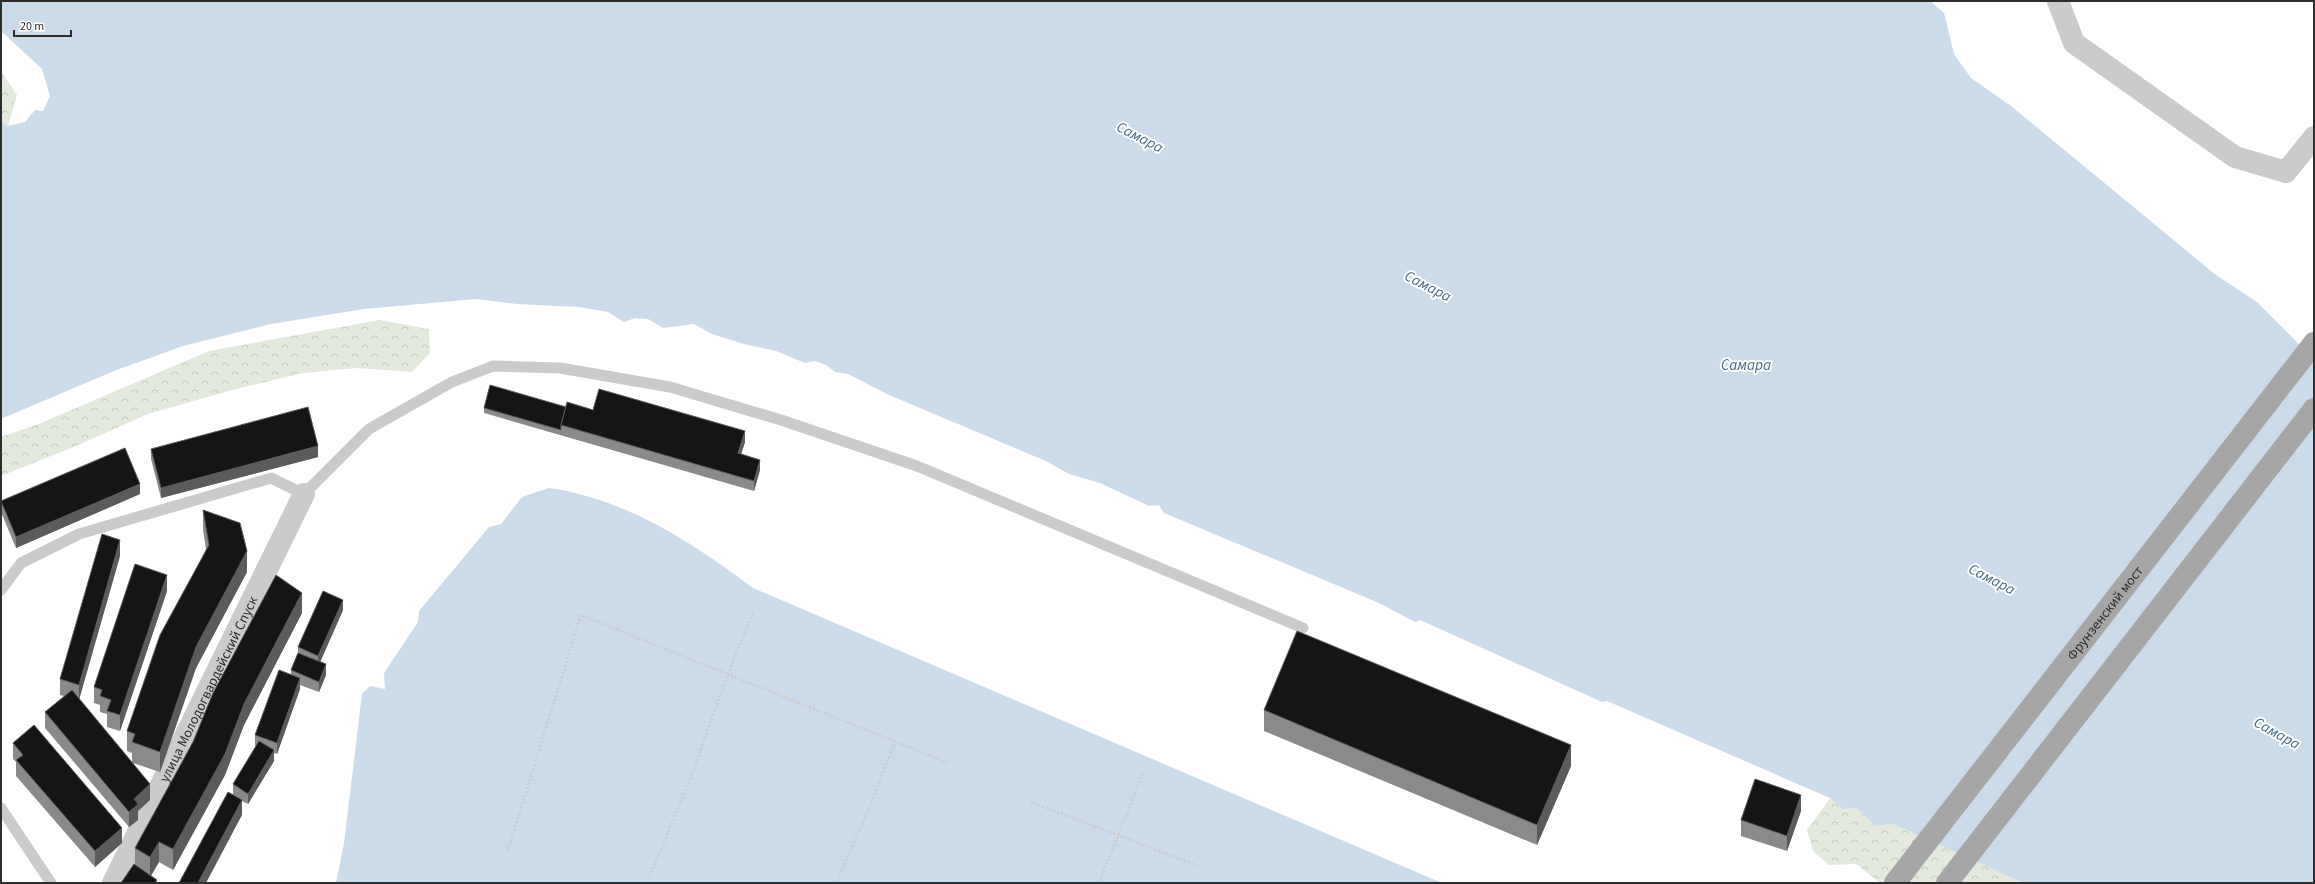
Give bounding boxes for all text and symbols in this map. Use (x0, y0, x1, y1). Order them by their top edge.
scale bar (14, 12, 71, 38)
text: 20 m (20, 18, 44, 35)
water label: Самара (1113, 117, 1167, 158)
water label: Самара (1401, 266, 1455, 307)
water label: Самара (1721, 355, 1771, 376)
water label: Самара (1965, 559, 2019, 600)
street label: Фрунзенский мост (2062, 562, 2149, 665)
street label: улица Молодогвардейский Спуск (155, 593, 263, 786)
water label: Самара (2250, 712, 2304, 755)

